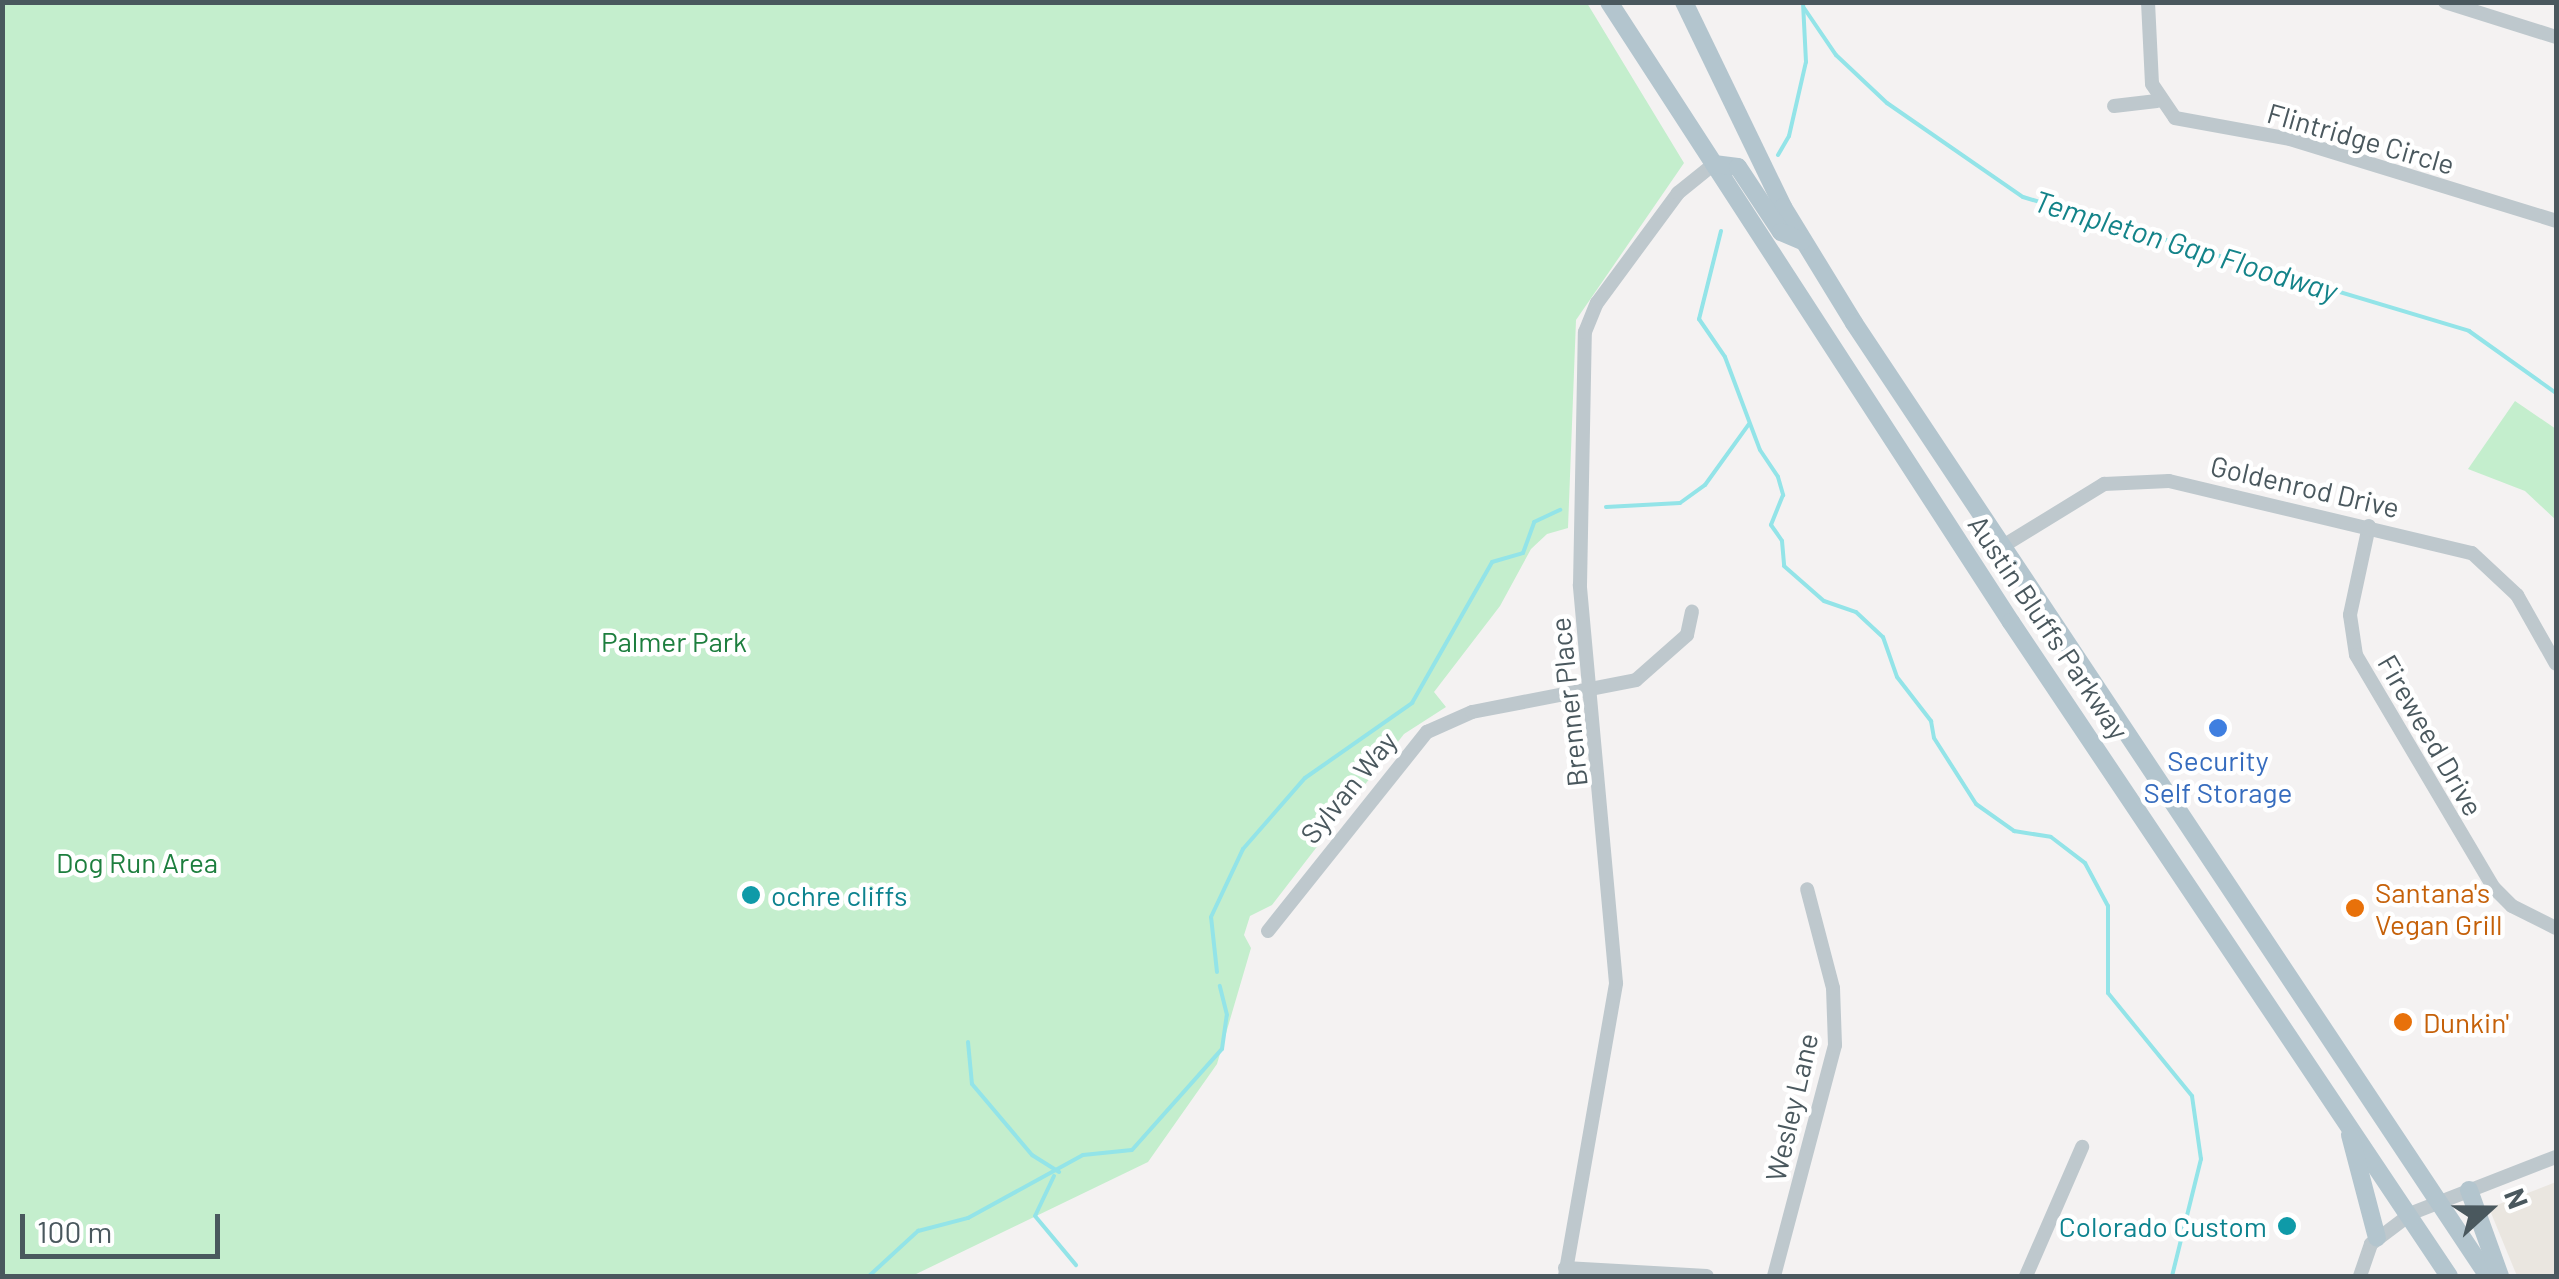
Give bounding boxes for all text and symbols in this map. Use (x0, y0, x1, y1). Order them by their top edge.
street label: Flintridge Circle (2264, 95, 2458, 181)
water label: Templeton Gap Floodway (2030, 182, 2342, 308)
street label: Goldenrod Drive (2207, 448, 2403, 524)
street label: Austin Bluffs Parkway (1962, 509, 2136, 745)
street label: Brenner Place (1542, 616, 1594, 788)
park label: Palmer Park (601, 624, 747, 658)
street label: Fireweed Drive (2371, 648, 2491, 822)
marker: Security Self Storage (2207, 717, 2229, 739)
street label: Sylvan Way (1293, 724, 1403, 850)
place label: Security Self Storage (2143, 743, 2293, 809)
park label: Dog Run Area (56, 845, 218, 879)
place label: Santana's Vegan Grill (2375, 875, 2502, 941)
place label: ochre cliffs (771, 878, 908, 912)
marker: ochre cliffs (740, 884, 762, 906)
marker: Santana's Vegan Grill (2344, 897, 2366, 919)
place label: Dunkin' (2423, 1005, 2509, 1039)
marker: Dunkin' (2392, 1011, 2414, 1033)
street label: Wesley Lane (1758, 1030, 1824, 1184)
north arrow (2439, 1159, 2539, 1259)
text: N (2498, 1183, 2536, 1213)
scale bar (25, 1194, 225, 1256)
place label: Colorado Custom (2059, 1209, 2267, 1243)
text: 100 m (37, 1213, 112, 1249)
marker: Colorado Custom (2276, 1215, 2298, 1237)

